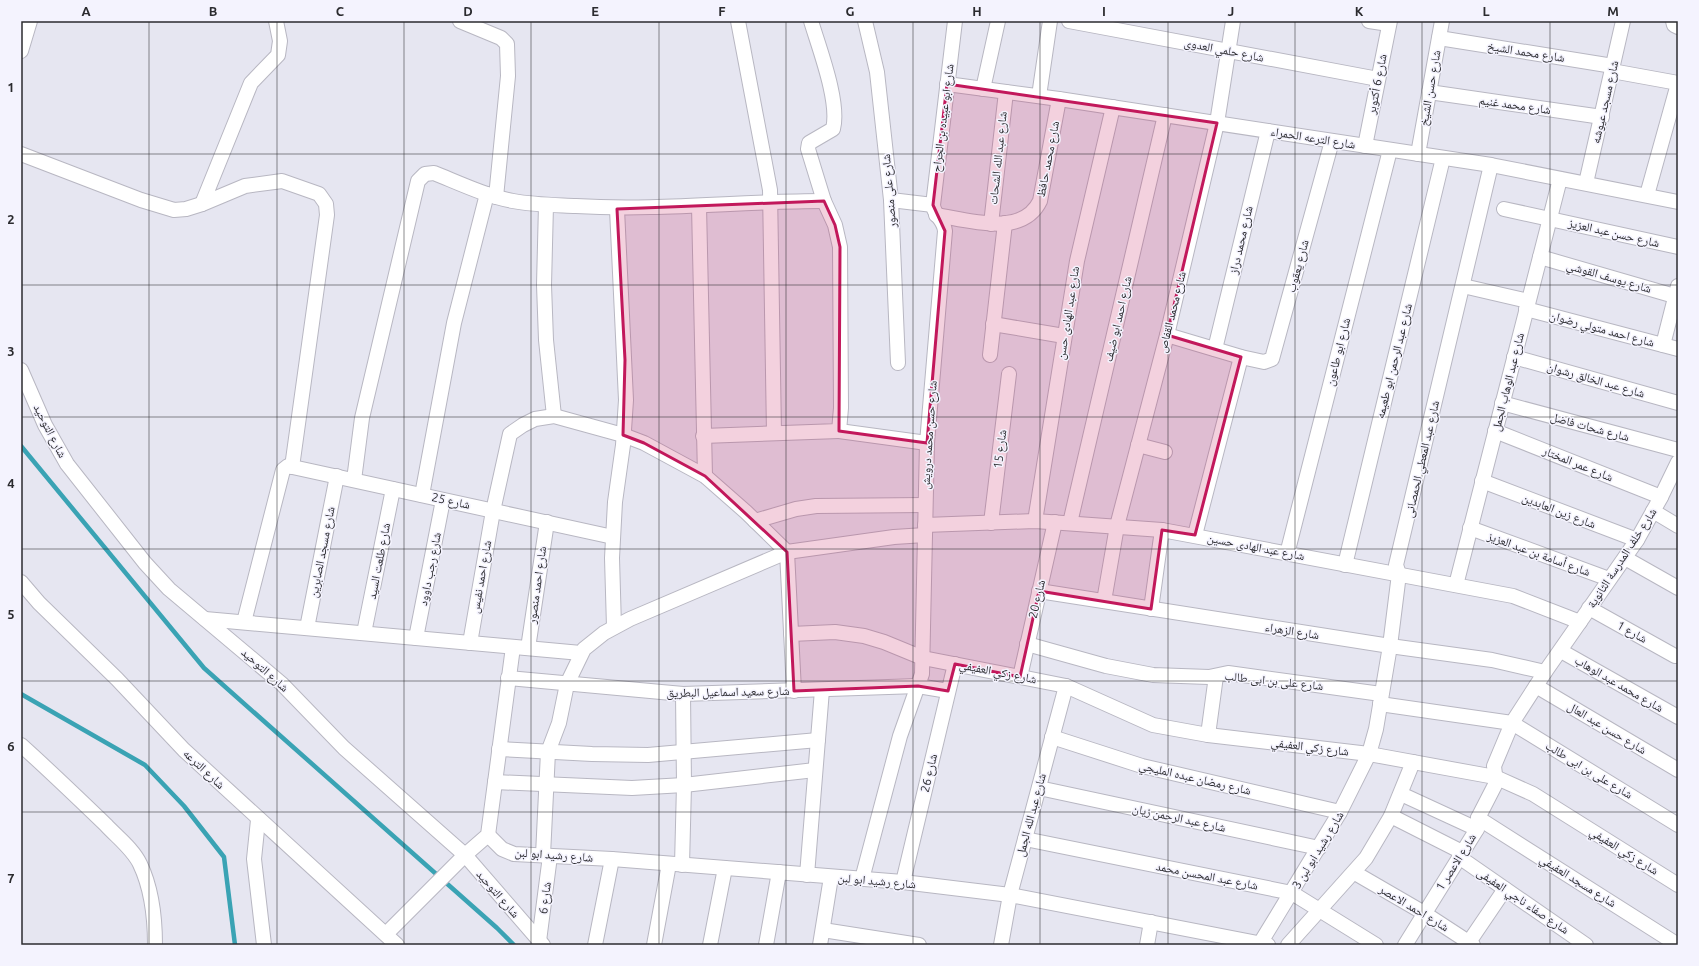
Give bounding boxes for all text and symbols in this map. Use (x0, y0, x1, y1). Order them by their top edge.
text: A (81, 4, 91, 18)
text: B (209, 4, 218, 18)
text: C (336, 4, 345, 18)
text: D (463, 4, 473, 18)
text: E (591, 4, 599, 18)
text: F (718, 4, 726, 18)
text: G (846, 4, 855, 18)
text: H (972, 4, 982, 18)
text: I (1102, 4, 1106, 18)
text: J (1228, 4, 1234, 18)
text: K (1355, 4, 1364, 18)
text: L (1482, 4, 1490, 18)
text: M (1607, 4, 1619, 18)
street label: شارع حلمي العدوى (1182, 35, 1265, 68)
street label: شارع محمد الشيخ (1486, 39, 1566, 66)
street label: شارع حسن الشيخ (1416, 49, 1445, 127)
street label: شارع 6 أكتوبر (1364, 53, 1391, 116)
street label: شارع مسجد عيوشه (1589, 59, 1622, 145)
street label: شارع ابو عبيده بن الجراح (929, 63, 958, 173)
text: 1 (7, 80, 15, 94)
street label: شارع محمد غنيم (1478, 93, 1552, 118)
street label: شارع عبد الله الشحات (986, 111, 1011, 205)
street label: شارع محمد حافظ (1034, 120, 1063, 199)
street label: شارع الترعه الحمراء (1269, 124, 1356, 153)
street label: شارع على منصور (879, 153, 900, 230)
street label: شارع محمد دراز (1226, 204, 1257, 277)
text: 2 (7, 212, 15, 226)
street label: شارع حسن عبد العزيز (1566, 215, 1661, 251)
street label: شارع يعقوب (1284, 238, 1313, 294)
street label: شارع يوسف القوشي (1564, 258, 1653, 299)
street label: شارع عبد الهادى حسن (1054, 265, 1083, 361)
street label: شارع محمد القفاص (1155, 270, 1190, 354)
street label: شارع احمد ابو ضيف (1101, 275, 1136, 363)
street label: شارع عبد الرحمن ابو طعيمه (1373, 302, 1416, 420)
street label: شارع احمد متولي رضوان (1547, 308, 1656, 353)
street label: شارع ابو طاعون (1323, 316, 1354, 388)
street label: شارع عبد الوهاب الجمل (1489, 331, 1528, 433)
text: 3 (7, 344, 15, 358)
street label: شارع عبد الخالق رشوان (1545, 359, 1647, 402)
street label: شارع حسن محمد درويش (918, 380, 941, 490)
street label: شارع عبد المعطي الحمصانى (1402, 399, 1445, 520)
street label: شارع التوحيد (30, 402, 70, 461)
street label: شارع شحات فاضل (1549, 410, 1631, 445)
street label: شارع 15 (991, 429, 1010, 469)
street label: شارع عمر المختار (1540, 443, 1615, 485)
text: 4 (7, 476, 15, 490)
street label: شارع 25 (430, 490, 472, 513)
street label: شارع زين العابدين (1520, 491, 1598, 532)
street label: شارع مسجد الصابرين (306, 505, 339, 599)
street label: شارع خلف المدرسة الثانوية (1584, 505, 1661, 611)
street label: شارع طلعت السيد (365, 522, 394, 600)
street label: شارع أسامة بن عبد العزيز (1484, 529, 1592, 580)
street label: شارع رجب داوود (416, 531, 445, 607)
street label: شارع عبد الهادى حسين (1206, 531, 1306, 564)
street label: شارع احمد نفيس (468, 539, 495, 615)
street label: شارع احمد منصور (525, 545, 550, 626)
street label: شارع 20 (1026, 578, 1049, 620)
text: 5 (7, 607, 15, 621)
street label: شارع 1 (1614, 618, 1650, 647)
street label: شارع الزهراء (1264, 620, 1320, 643)
street label: شارع التوحيد (238, 645, 292, 696)
street label: شارع محمد عبد الوهاب (1572, 653, 1666, 716)
street label: شارع زكي العفيفي (958, 658, 1038, 689)
street label: شارع على بن ابى طالب (1224, 669, 1324, 694)
street label: شارع سعيد اسماعيل البطريق (666, 684, 790, 701)
street label: شارع حسن عبد العال (1565, 699, 1649, 758)
street label: شارع زكي العفيفي (1270, 735, 1350, 762)
street label: شارع على بن ابى طالب (1542, 738, 1635, 802)
text: 6 (7, 739, 15, 753)
street label: شارع الترعه (180, 746, 228, 793)
street label: شارع 26 (918, 752, 941, 794)
street label: شارع رمضان عبده المليجي (1137, 758, 1252, 801)
street label: شارع عبد الله الجمل (1013, 772, 1050, 858)
street label: شارع عبد الرحمن زيان (1131, 801, 1227, 836)
street label: شارع رشيد ابو لبن 3 (1289, 809, 1348, 892)
street label: شارع زكي العفيفي (1585, 824, 1661, 880)
street label: شارع الاعصر 1 (1433, 831, 1480, 894)
street label: شارع رشيد ابو لبن (514, 845, 594, 866)
street label: شارع مسجد العفيفي (1536, 852, 1619, 913)
street label: شارع عبد المحسن محمد (1155, 859, 1259, 894)
street label: شارع صفاء ناجي العفيفى (1473, 865, 1572, 940)
street label: شارع التوحيد (473, 867, 523, 921)
text: 7 (7, 871, 15, 885)
street label: شارع رشيد ابو لبن (837, 871, 917, 892)
street label: شارع 6 (536, 881, 555, 915)
street label: شارع احمد الاعصر (1375, 881, 1451, 935)

